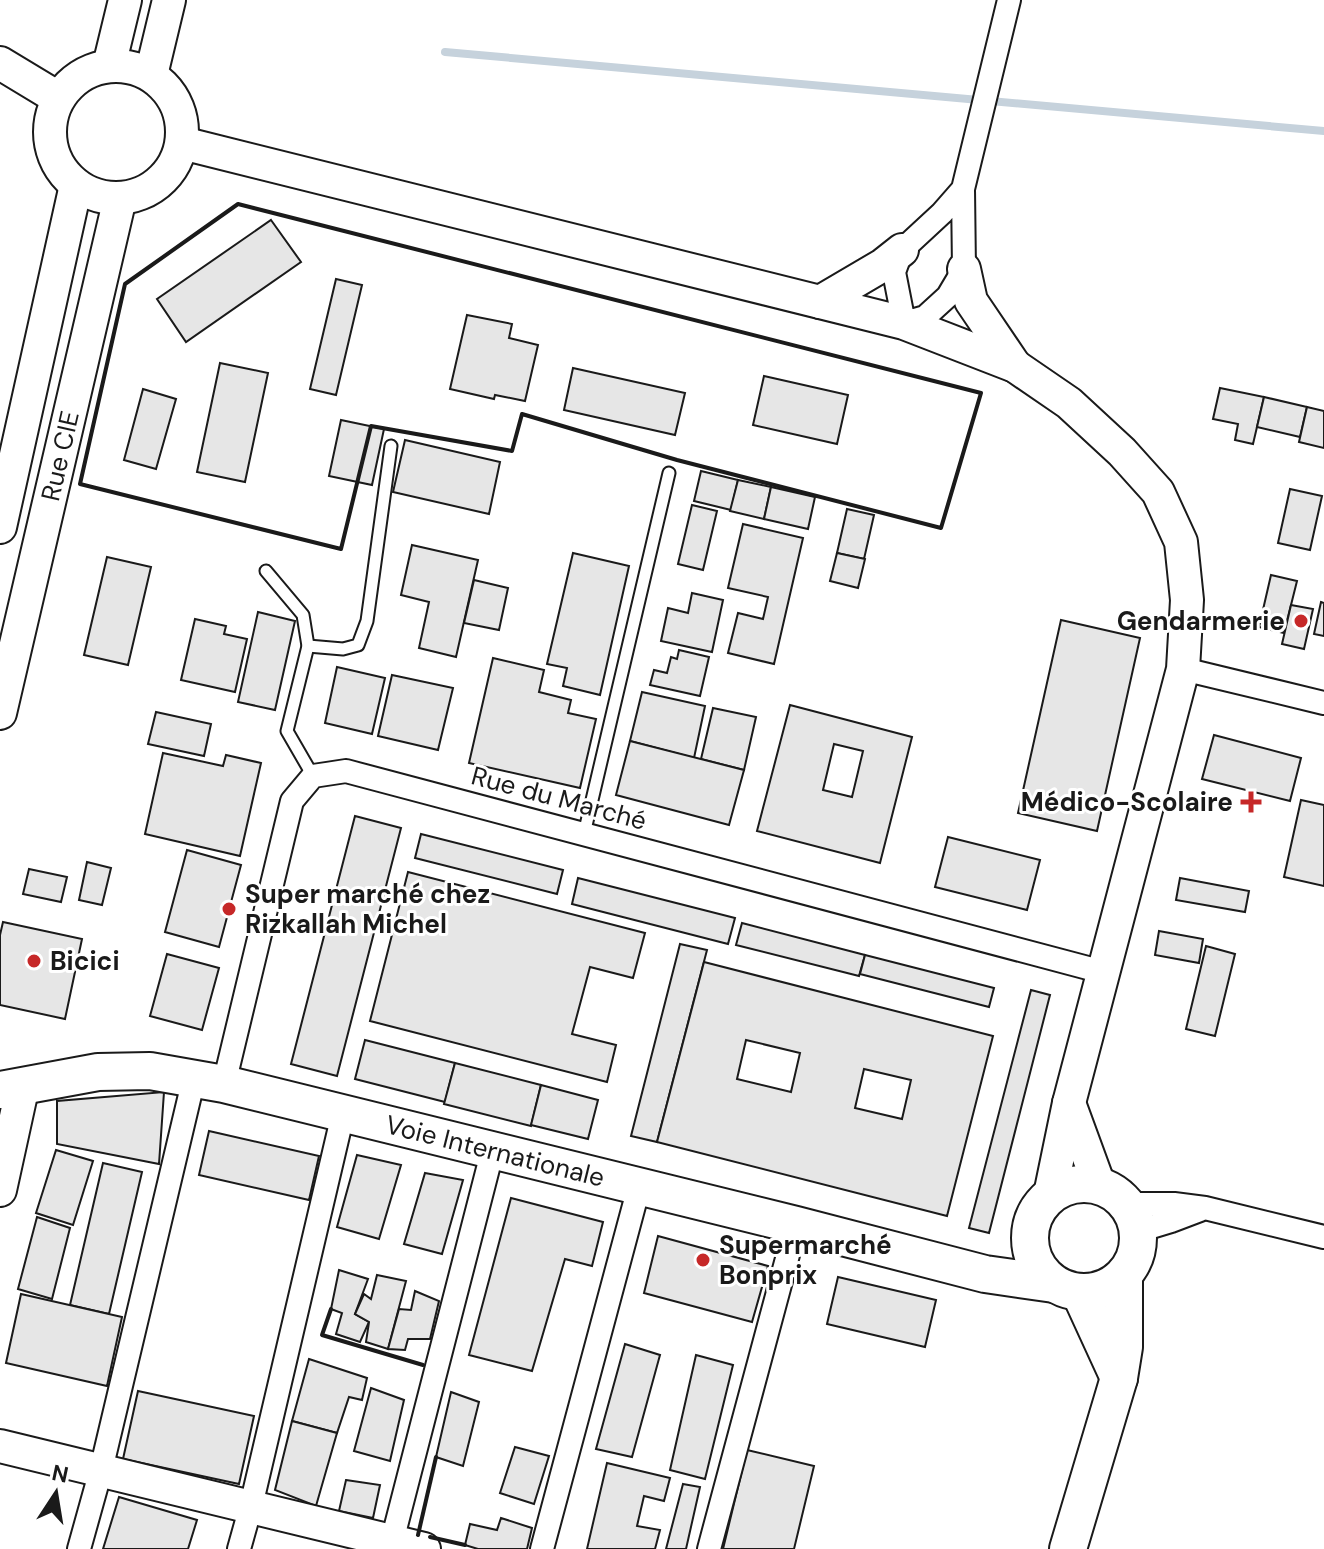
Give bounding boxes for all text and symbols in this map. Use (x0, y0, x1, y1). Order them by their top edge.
street label: Rue CIE (33, 408, 87, 504)
place label: Gendarmerie (1117, 604, 1285, 638)
marker: Gendarmerie (1292, 612, 1310, 630)
street label: Rue du Marché (468, 758, 650, 838)
place label: Médico-Scolaire (1021, 785, 1233, 819)
marker: Médico-Scolaire (1240, 791, 1262, 813)
place label: Super marché chez Rizkallah Michel (245, 877, 490, 941)
marker: Super marché chez Rizkallah Michel (220, 900, 238, 918)
place label: Bicici (50, 944, 120, 978)
marker: Bicici (25, 952, 43, 970)
street label: Voie Internationale (382, 1107, 608, 1195)
place label: Supermarché Bonprix (719, 1228, 892, 1292)
marker: Supermarché Bonprix (694, 1251, 712, 1269)
north arrow (16, 1453, 96, 1533)
text: N (49, 1458, 71, 1490)

